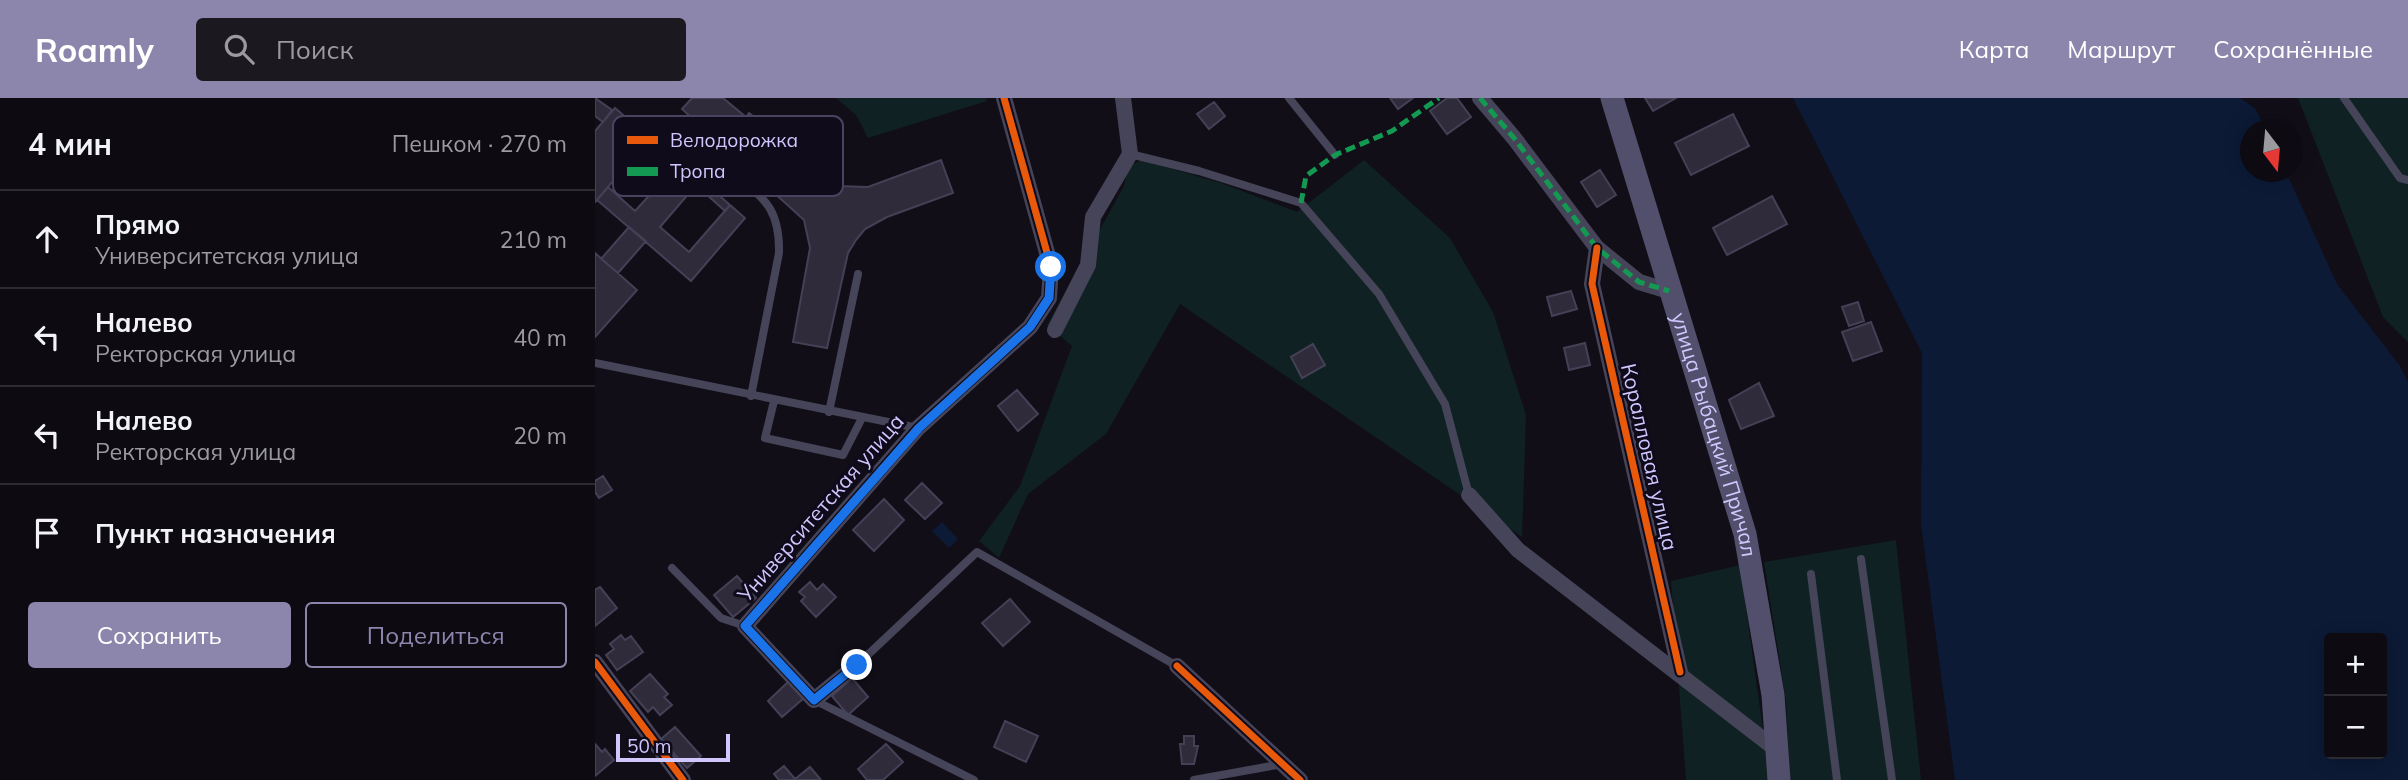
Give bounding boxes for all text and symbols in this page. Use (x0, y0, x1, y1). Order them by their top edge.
search box (196, 18, 686, 81)
text: Roamly (35, 29, 154, 70)
icon: search (220, 30, 258, 68)
text: Поиск (276, 33, 354, 66)
text: Карта (1959, 34, 2029, 64)
text: Маршрут (2067, 34, 2175, 64)
text: Сохранённые (2213, 34, 2373, 64)
legend (613, 116, 843, 196)
north arrow (2240, 119, 2303, 182)
text: 4 мин (28, 125, 112, 163)
text: Велодорожка (670, 128, 798, 152)
text: Пешком · 270 m (392, 129, 567, 158)
text: Тропа (670, 159, 726, 183)
text: Прямо (95, 208, 180, 241)
icon: ahead (28, 220, 66, 258)
text: 210 m (499, 225, 567, 254)
text: Университетская улица (95, 241, 359, 270)
route start (1035, 251, 1066, 282)
text: Налево (95, 306, 193, 339)
street label: улица Рыбацкий Причал (1666, 309, 1763, 559)
icon: left (28, 318, 66, 356)
text: 40 m (513, 323, 567, 352)
text: Ректорская улица (95, 339, 296, 368)
street label: Коралловая улица (1616, 361, 1684, 553)
text: Налево (95, 404, 193, 437)
street label: Университетская улица (731, 408, 909, 607)
icon: left (28, 416, 66, 454)
text: 20 m (513, 421, 567, 450)
text: Ректорская улица (95, 437, 296, 466)
icon: arrive (28, 514, 66, 552)
text: Пункт назначения (95, 517, 336, 550)
button: Сохранить (28, 602, 291, 668)
button: Поделиться (305, 602, 567, 668)
map controls (2324, 633, 2387, 759)
button: + (2324, 633, 2387, 696)
route end (841, 649, 872, 680)
button: − (2324, 696, 2387, 759)
scale bar (616, 731, 730, 763)
text: 50 m (627, 734, 671, 758)

